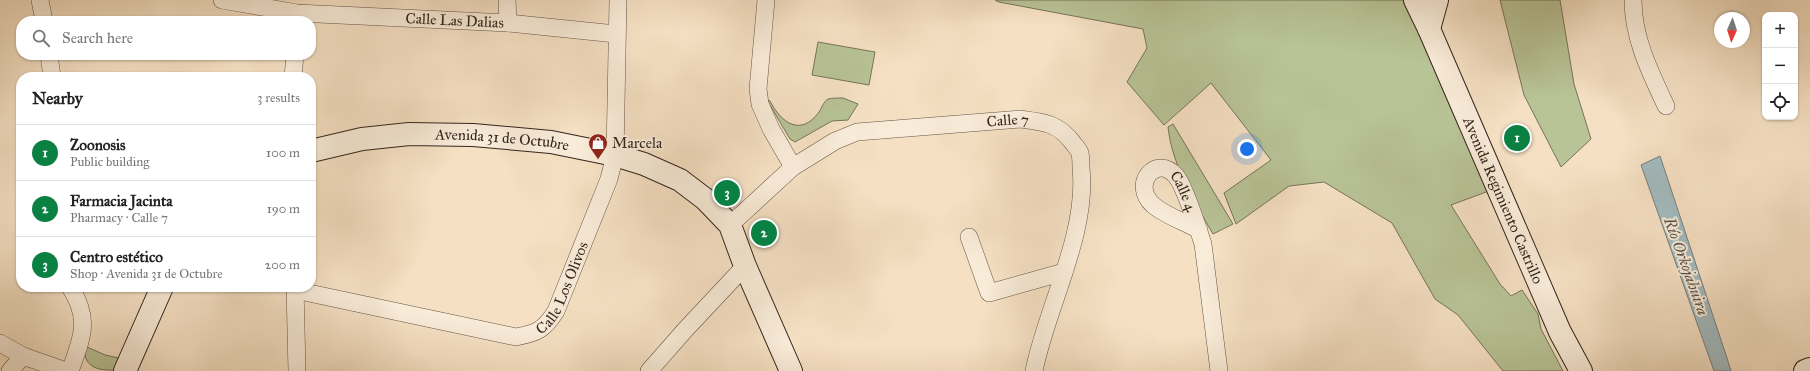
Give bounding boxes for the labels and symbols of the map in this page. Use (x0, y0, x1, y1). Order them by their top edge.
street label: Calle Las Dalias (405, 9, 504, 32)
north arrow (1714, 12, 1750, 48)
street label: Calle 7 (986, 110, 1030, 131)
street label: Avenida Regimiento Castrillo (1459, 113, 1547, 287)
pin: 1 (1504, 123, 1530, 153)
street label: Avenida 31 de Octubre (434, 125, 571, 154)
shop icon: Marcela (587, 132, 609, 160)
place label: Marcela (612, 134, 663, 152)
your location (1237, 139, 1257, 159)
street label: Calle 4 (1166, 167, 1201, 215)
pin: 3 (714, 178, 740, 208)
water label: Río Orkojahuira (1659, 214, 1713, 318)
pin: 2 (751, 218, 777, 248)
street label: Calle Los Olivos (532, 239, 592, 338)

